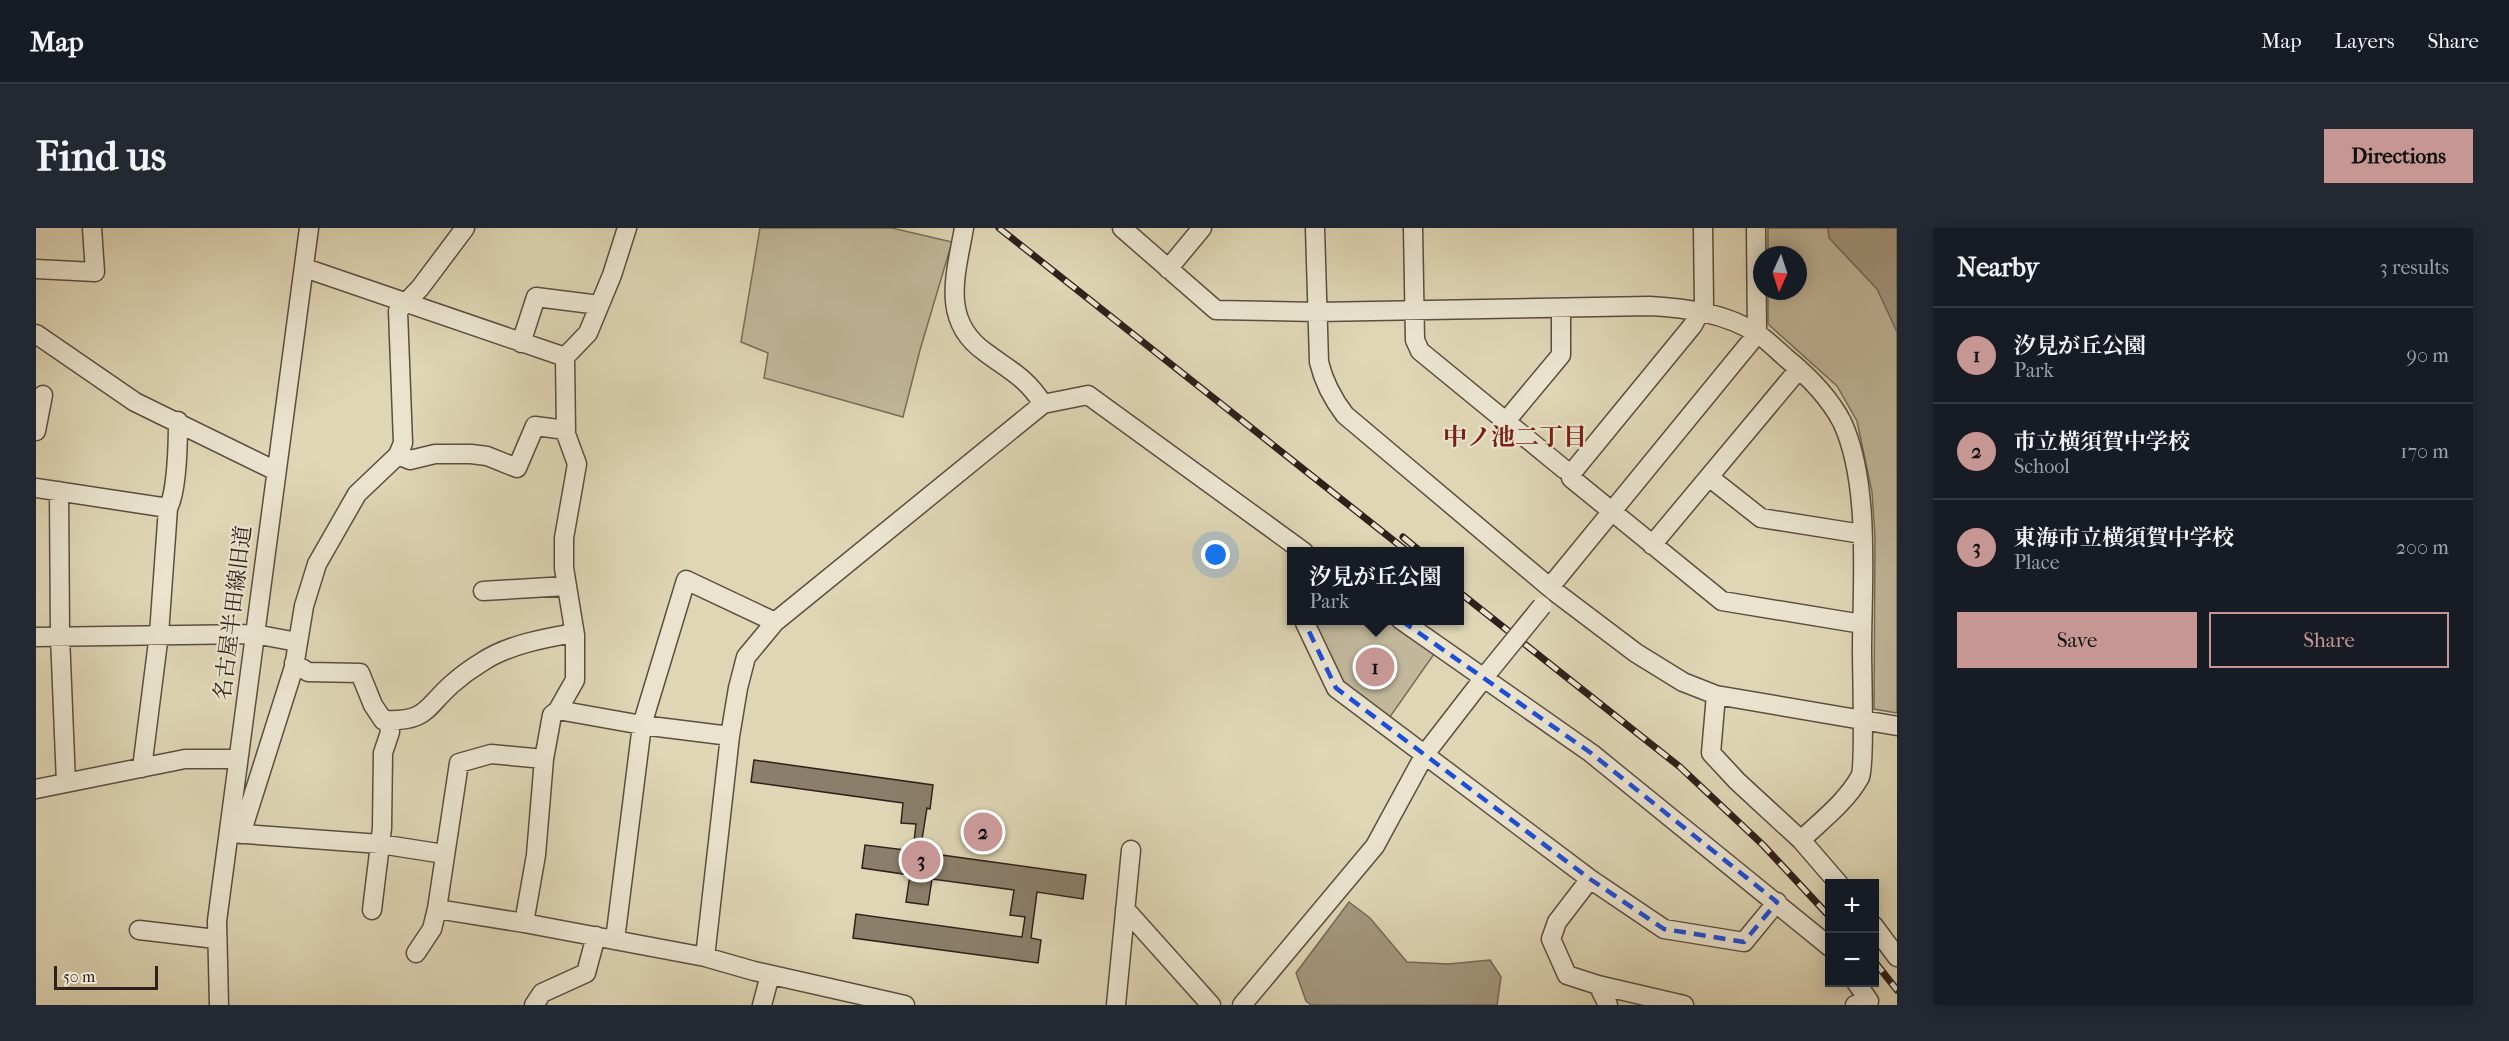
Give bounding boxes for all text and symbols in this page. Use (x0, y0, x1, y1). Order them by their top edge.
text: Map (30, 25, 84, 58)
text: Map (2261, 29, 2302, 53)
text: Layers (2335, 29, 2394, 53)
text: Share (2427, 29, 2479, 53)
button: Directions (2324, 129, 2473, 183)
text: Find us (36, 132, 166, 181)
north arrow (1753, 246, 1807, 300)
text: Nearby (1957, 252, 2039, 283)
text: 3 results (2380, 256, 2449, 279)
text: 汐見が丘公園 (2014, 333, 2146, 359)
text: 1 (1973, 344, 1980, 367)
text: 90 m (2407, 344, 2449, 367)
text: Park (2014, 359, 2054, 382)
district label: 中ノ池二丁目 (1443, 423, 1587, 451)
text: 市立横須賀中学校 (2014, 429, 2190, 455)
text: 2 (1971, 440, 1982, 463)
text: 170 m (2400, 440, 2449, 463)
text: School (2014, 455, 2070, 478)
street label: 名古屋半田線旧道 (209, 524, 257, 702)
text: 東海市立横須賀中学校 (2014, 525, 2234, 551)
text: 3 (1972, 536, 1981, 559)
text: 200 m (2396, 536, 2449, 559)
your location (1201, 540, 1230, 569)
popup (1287, 547, 1464, 625)
text: Place (2014, 551, 2060, 574)
text: 汐見が丘公園 (1309, 564, 1442, 590)
text: Park (1309, 590, 1349, 613)
button: Save (1957, 612, 2197, 668)
button: Share (2209, 612, 2449, 668)
pin: 1 (1356, 644, 1394, 690)
pin: 2 (964, 810, 1002, 854)
pin: 3 (902, 838, 940, 882)
map controls (1825, 879, 1879, 987)
button: + (1825, 879, 1879, 933)
button: − (1825, 933, 1879, 987)
scale bar (54, 963, 158, 990)
text: 50 m (63, 967, 95, 986)

